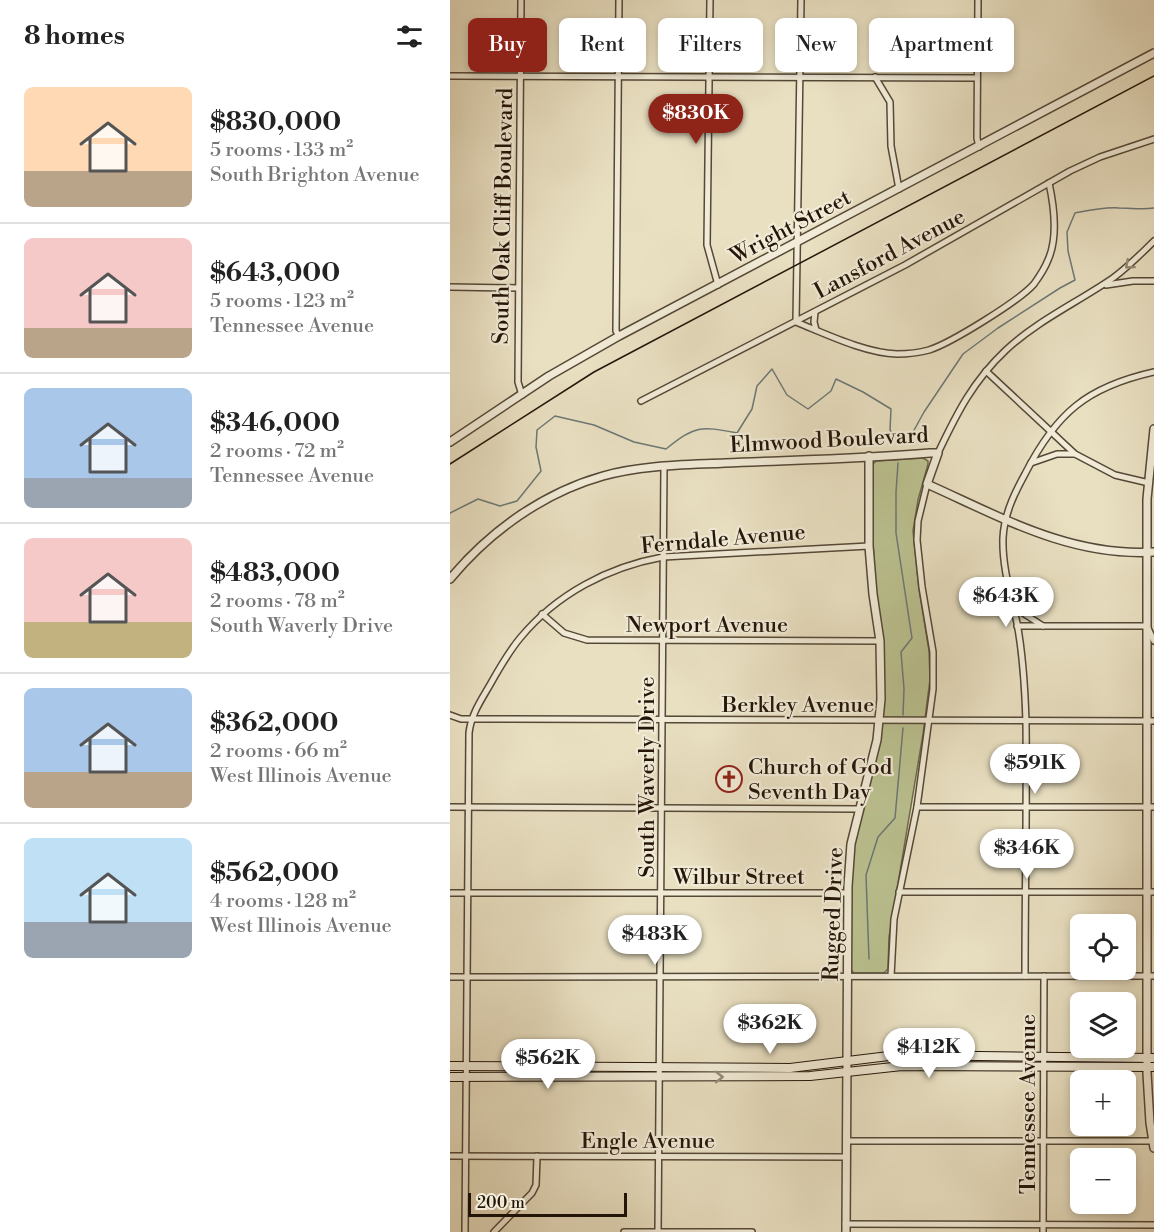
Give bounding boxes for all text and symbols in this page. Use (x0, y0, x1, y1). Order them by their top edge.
chip: Buy (468, 18, 547, 72)
chip: Rent (559, 18, 646, 72)
chip: Filters (658, 18, 763, 72)
chip: New (775, 18, 857, 72)
chip: Apartment (869, 18, 1014, 72)
text: 8 homes (24, 20, 125, 52)
icon: filters (393, 20, 426, 53)
street label: South Oak Cliff Boulevard (488, 87, 519, 345)
pin: $830K (654, 94, 738, 145)
text: $830K (662, 101, 730, 126)
text: $830,000 (210, 106, 341, 138)
icon: home (72, 111, 144, 183)
text: 5 rooms · 133 m² (210, 138, 353, 163)
text: South Brighton Avenue (210, 163, 420, 188)
street label: Wright Street (725, 184, 856, 271)
street label: Lansford Avenue (810, 203, 970, 305)
text: $643,000 (210, 257, 340, 289)
one-way arrow (1125, 258, 1136, 269)
icon: home (72, 262, 144, 334)
text: 5 rooms · 123 m² (210, 289, 354, 314)
text: Tennessee Avenue (210, 314, 374, 339)
text: $346,000 (210, 407, 340, 439)
icon: home (72, 412, 144, 484)
street label: Elmwood Boulevard (729, 422, 930, 459)
text: 2 rooms · 72 m² (210, 439, 344, 464)
text: Tennessee Avenue (210, 464, 374, 489)
street label: Ferndale Avenue (640, 519, 807, 560)
text: $483,000 (210, 557, 340, 589)
icon: home (72, 562, 144, 634)
pin: $643K (964, 577, 1048, 628)
text: $643K (973, 584, 1039, 609)
text: 2 rooms · 78 m² (210, 589, 345, 614)
street label: Newport Avenue (626, 612, 788, 639)
text: South Waverly Drive (210, 614, 393, 639)
street label: South Waverly Drive (634, 676, 661, 878)
street label: Berkley Avenue (721, 692, 874, 719)
text: $362,000 (210, 707, 338, 739)
icon: home (72, 712, 144, 784)
text: 2 rooms · 66 m² (210, 739, 347, 764)
pin: $591K (993, 744, 1077, 795)
text: $591K (1004, 751, 1066, 776)
place label: Church of God Seventh Day (748, 754, 893, 806)
text: West Illinois Avenue (210, 764, 392, 789)
church icon: Church of God Seventh Day (714, 764, 744, 794)
pin: $346K (985, 829, 1069, 880)
text: $346K (994, 836, 1060, 861)
street label: Rugged Drive (818, 846, 849, 982)
text: $562,000 (210, 857, 339, 889)
icon: home (72, 862, 144, 934)
street label: Wilbur Street (672, 864, 805, 891)
text: 4 rooms · 128 m² (210, 889, 356, 914)
text: West Illinois Avenue (210, 914, 392, 939)
map controls (1070, 914, 1136, 1214)
button: locate (1070, 914, 1136, 980)
pin: $483K (613, 915, 697, 966)
text: $483K (622, 922, 688, 947)
button: layers (1070, 992, 1136, 1058)
pin: $362K (728, 1004, 812, 1055)
text: $362K (737, 1011, 803, 1036)
street label: Tennessee Avenue (1015, 1014, 1042, 1194)
pin: $412K (887, 1028, 971, 1079)
text: $412K (897, 1035, 961, 1060)
pin: $562K (506, 1039, 590, 1090)
text: $562K (515, 1046, 581, 1071)
button: + (1070, 1070, 1136, 1136)
one-way arrow (715, 1071, 724, 1083)
street label: Engle Avenue (581, 1128, 715, 1155)
button: − (1070, 1148, 1136, 1214)
scale bar (468, 1190, 627, 1218)
text: 200 m (477, 1193, 525, 1213)

